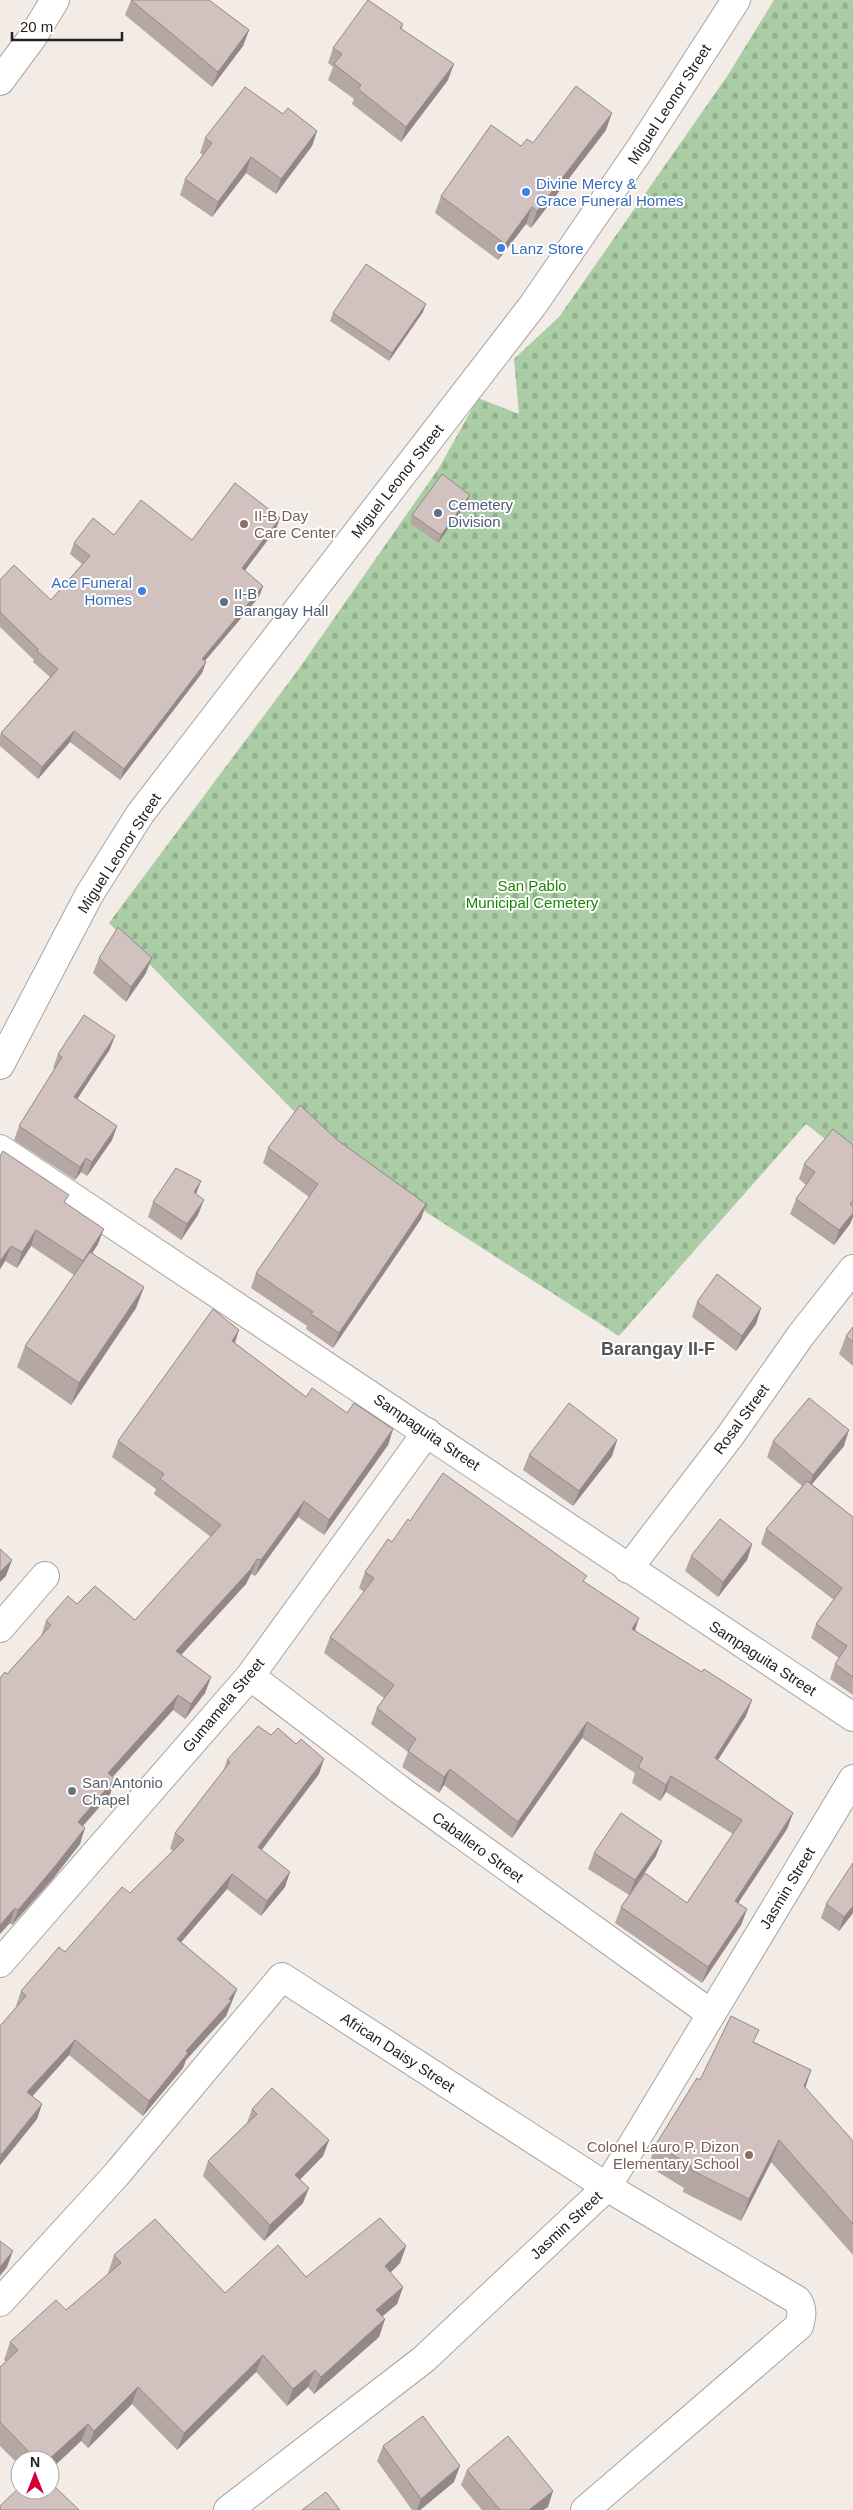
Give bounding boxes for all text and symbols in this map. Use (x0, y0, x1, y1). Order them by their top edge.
scale bar (12, 10, 122, 42)
text: 20 m (20, 18, 53, 35)
street label: Miguel Leonor Street (624, 40, 715, 167)
place label: Divine Mercy & Grace Funeral Homes (536, 175, 684, 209)
marker: Divine Mercy & Grace Funeral Homes (520, 186, 532, 198)
place label: Lanz Store (511, 240, 584, 257)
marker: Lanz Store (495, 242, 507, 254)
street label: Miguel Leonor Street (347, 420, 447, 541)
place label: Cemetery Division (448, 496, 514, 530)
place label: II-B Day Care Center (254, 507, 336, 541)
marker: Cemetery Division (432, 507, 444, 519)
marker: II-B Day Care Center (238, 518, 250, 530)
place label: Ace Funeral Homes (51, 574, 132, 608)
marker: Ace Funeral Homes (136, 585, 148, 597)
place label: II-B Barangay Hall (234, 585, 328, 619)
marker: II-B Barangay Hall (218, 596, 230, 608)
street label: Miguel Leonor Street (74, 789, 165, 916)
park label: San Pablo Municipal Cemetery (466, 877, 599, 911)
district label: Barangay II-F (601, 1339, 715, 1359)
street label: Rosal Street (710, 1380, 773, 1457)
street label: Sampaguita Street (371, 1390, 484, 1474)
street label: Sampaguita Street (706, 1617, 820, 1699)
street label: Gumamela Street (179, 1654, 268, 1755)
place label: San Antonio Chapel (82, 1774, 163, 1808)
marker: San Antonio Chapel (66, 1785, 78, 1797)
street label: Caballero Street (429, 1808, 528, 1886)
street label: Jasmin Street (756, 1844, 818, 1932)
street label: African Daisy Street (338, 2009, 459, 2096)
place label: Colonel Lauro P. Dizon Elementary School (587, 2138, 739, 2172)
marker: Colonel Lauro P. Dizon Elementary School (743, 2149, 755, 2161)
street label: Jasmin Street (527, 2187, 606, 2262)
north arrow (10, 2450, 60, 2500)
text: N (30, 2454, 40, 2470)

